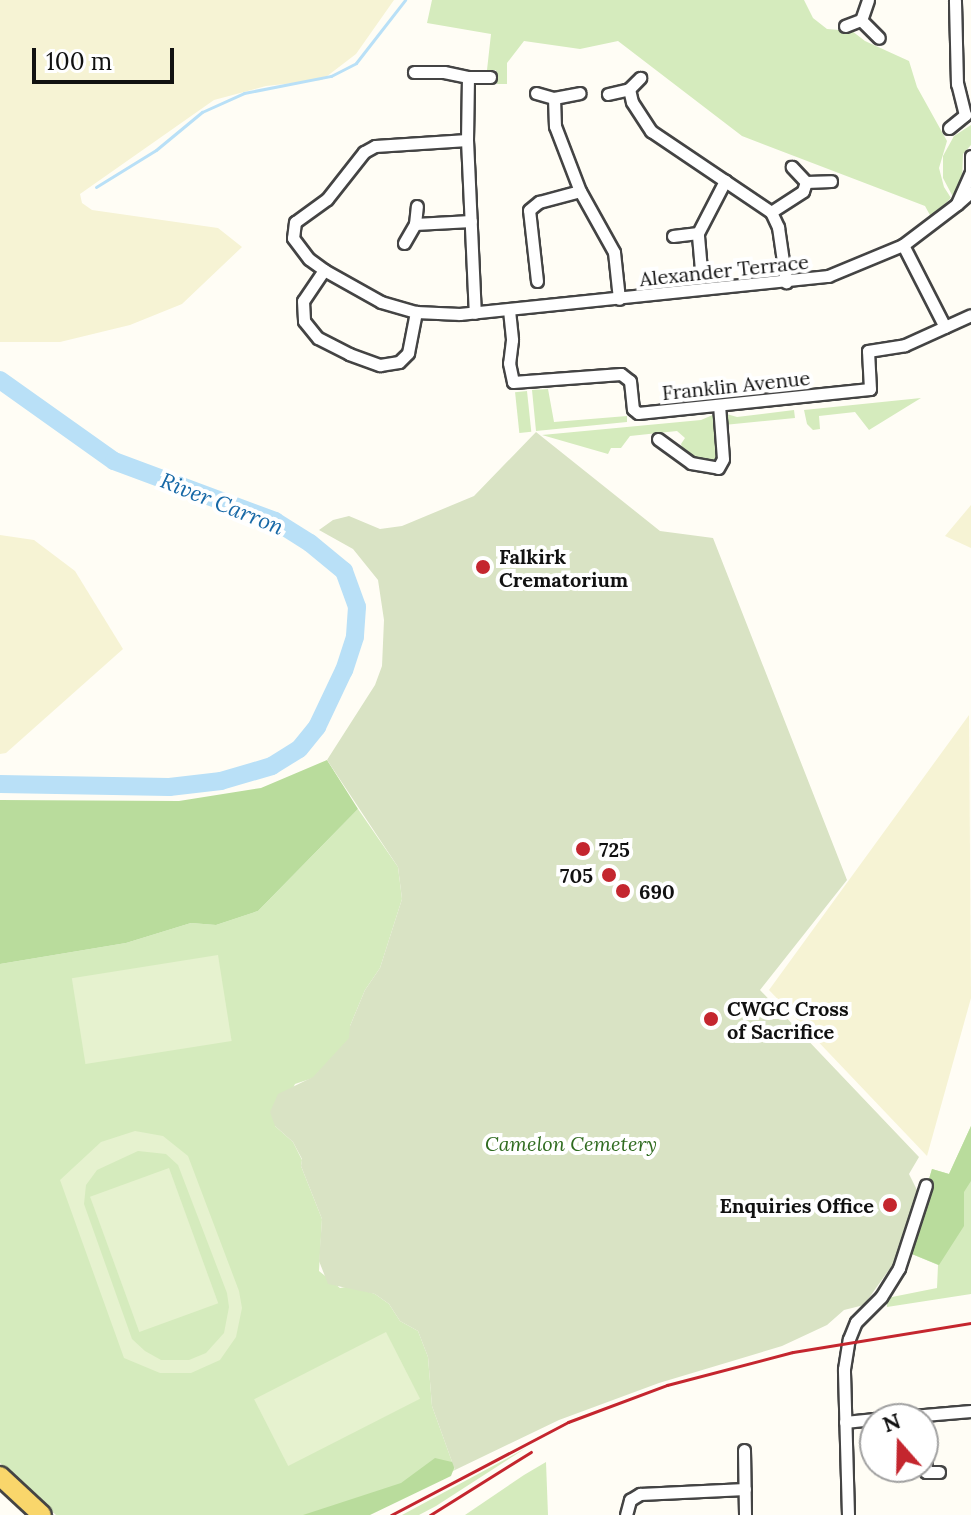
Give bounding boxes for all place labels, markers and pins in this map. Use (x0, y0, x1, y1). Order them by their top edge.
place label: Falkirk Crematorium (499, 544, 628, 591)
marker: Falkirk Crematorium (474, 558, 492, 576)
place label: 725 (599, 837, 630, 861)
marker: 725 (574, 840, 592, 858)
place label: 705 (560, 863, 593, 887)
marker: 705 (600, 866, 618, 884)
place label: 690 (639, 879, 675, 903)
marker: 690 (614, 882, 632, 900)
place label: CWGC Cross of Sacrifice (727, 996, 849, 1043)
marker: CWGC Cross of Sacrifice (702, 1010, 720, 1028)
place label: Enquiries Office (719, 1193, 874, 1217)
marker: Enquiries Office (881, 1196, 899, 1214)

